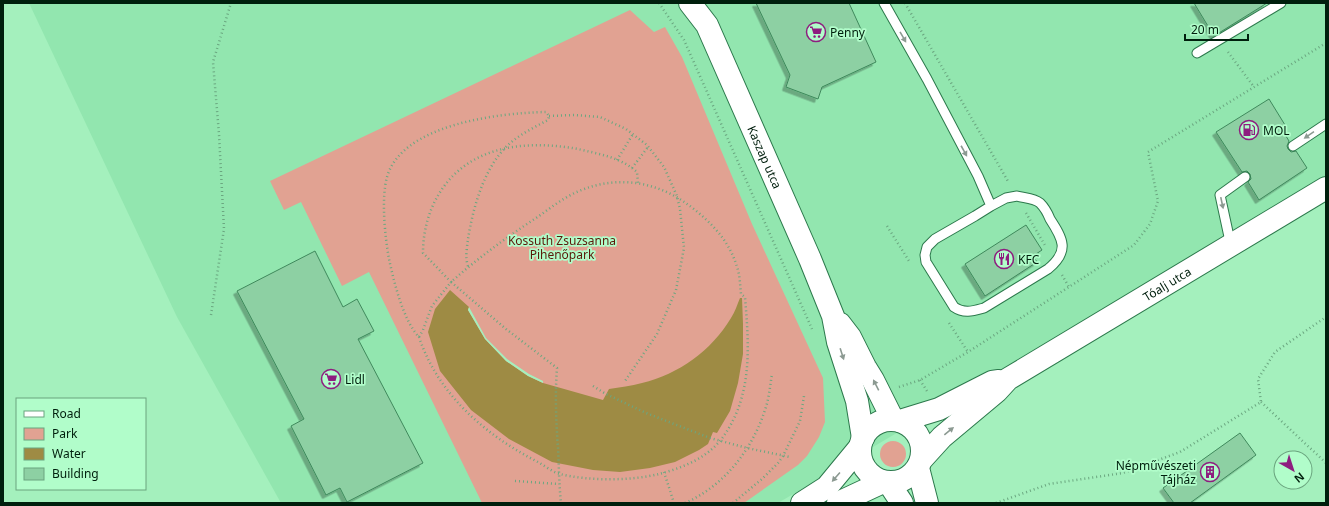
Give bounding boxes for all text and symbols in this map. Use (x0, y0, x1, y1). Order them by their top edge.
scale bar (1185, 16, 1248, 42)
supermarket icon: Penny (805, 21, 827, 43)
text: 20 m (1191, 21, 1219, 38)
place label: Penny (830, 24, 866, 41)
one-way arrow (899, 31, 906, 43)
fuel station icon: MOL (1238, 119, 1260, 141)
place label: MOL (1263, 122, 1290, 139)
street label: Kaszap utca (744, 123, 786, 191)
one-way arrow (1304, 131, 1314, 139)
one-way arrow (961, 145, 968, 157)
one-way arrow (1219, 197, 1225, 209)
park label: Kossuth Zsuzsanna Pihenőpark (508, 232, 616, 263)
restaurant icon: KFC (993, 248, 1015, 270)
place label: KFC (1018, 251, 1040, 268)
street label: Tóalj utca (1140, 263, 1194, 305)
one-way arrow (839, 348, 845, 360)
supermarket icon: Lidl (320, 368, 342, 390)
place label: Lidl (345, 371, 365, 388)
one-way arrow (873, 379, 879, 391)
legend (16, 398, 146, 490)
text: Road (52, 405, 81, 422)
text: Park (52, 425, 78, 442)
one-way arrow (944, 427, 954, 436)
text: Water (52, 445, 86, 462)
north arrow (1273, 450, 1313, 490)
place label: Népművészeti Tájház (1116, 457, 1196, 488)
building icon: Népművészeti Tájház (1199, 461, 1221, 483)
text: Building (52, 465, 99, 482)
text: N (1291, 470, 1308, 487)
one-way arrow (831, 471, 840, 482)

